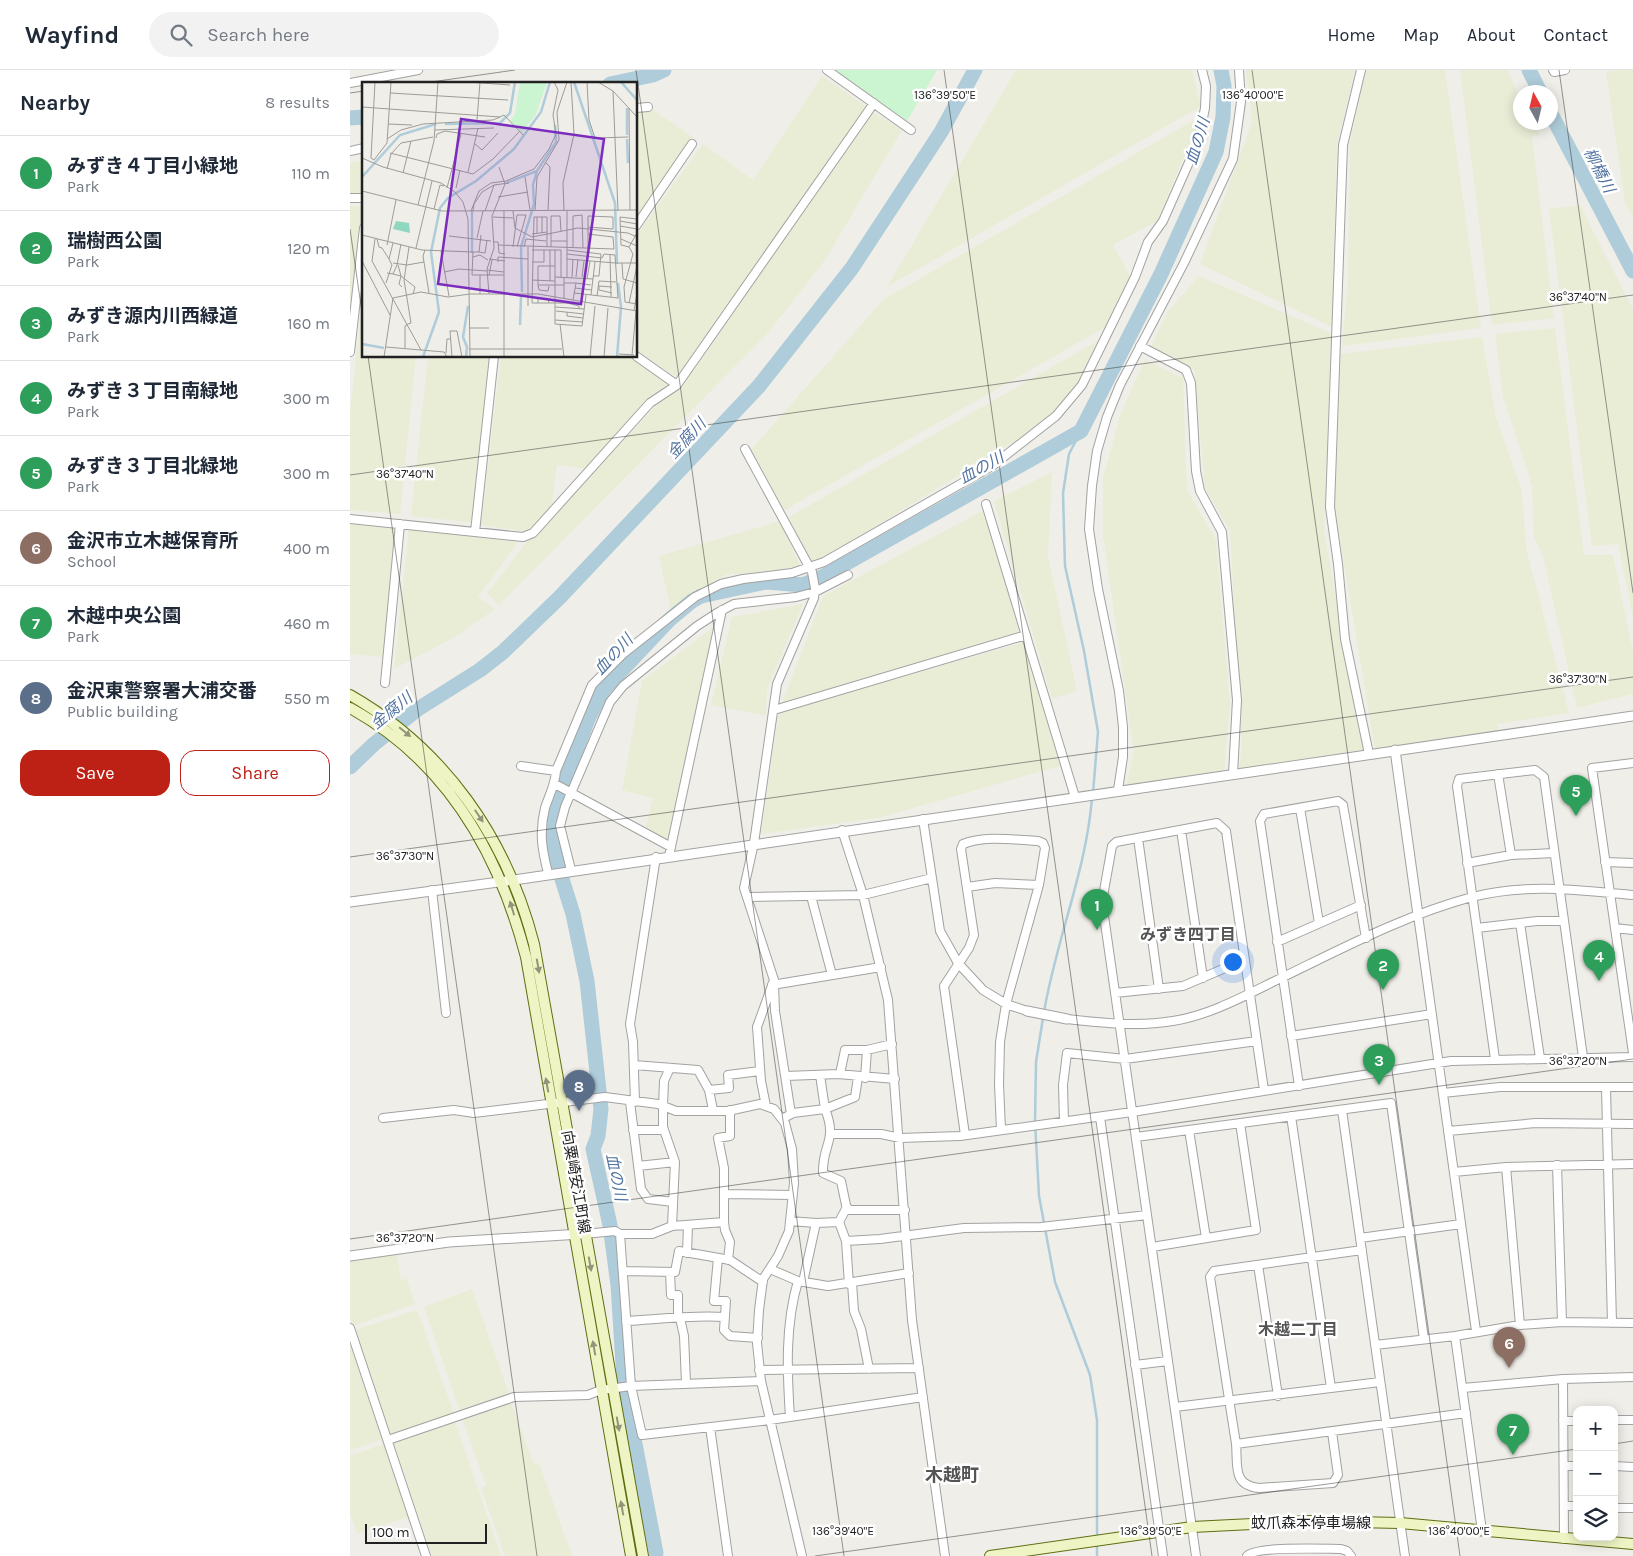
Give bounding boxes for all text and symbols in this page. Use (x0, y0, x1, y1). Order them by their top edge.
search box (149, 12, 499, 57)
text: Wayfind (25, 21, 119, 49)
icon: search (167, 21, 195, 49)
text: Search here (207, 24, 309, 46)
text: Home (1327, 24, 1375, 46)
text: Map (1403, 24, 1439, 46)
text: About (1467, 24, 1516, 46)
text: Contact (1544, 24, 1608, 46)
inset map (362, 82, 638, 358)
north arrow (1513, 85, 1558, 130)
text: 136°39'50"E (914, 88, 976, 102)
text: 136°40'00"E (1222, 88, 1284, 102)
text: Nearby (20, 91, 90, 115)
text: 8 results (265, 93, 330, 112)
water label: 血の川 (1181, 114, 1214, 167)
water label: 柳橋川 (1580, 145, 1620, 198)
text: みずき４丁目小緑地 (67, 155, 238, 177)
text: 1 (33, 164, 39, 183)
text: 110 m (291, 164, 330, 183)
text: Park (67, 177, 99, 196)
text: 瑞樹西公園 (67, 230, 162, 252)
text: 2 (31, 239, 41, 258)
text: 120 m (287, 239, 330, 258)
text: Park (67, 252, 99, 271)
text: 36°37'40"N (1549, 290, 1607, 304)
text: みずき源内川西緑道 (67, 305, 238, 327)
text: 3 (31, 314, 41, 333)
text: 160 m (287, 314, 330, 333)
text: Park (67, 327, 99, 346)
text: みずき３丁目南緑地 (67, 380, 238, 402)
text: 4 (31, 389, 41, 408)
text: 300 m (283, 389, 330, 408)
text: Park (67, 402, 99, 421)
water label: 金腐川 (663, 413, 711, 462)
water label: 血の川 (956, 447, 1009, 487)
text: みずき３丁目北緑地 (67, 455, 238, 477)
text: 5 (31, 464, 41, 483)
text: 300 m (283, 464, 330, 483)
text: 36°37'40"N (376, 467, 434, 481)
text: Park (67, 477, 99, 496)
text: 金沢市立木越保育所 (67, 530, 238, 552)
text: 6 (31, 539, 41, 558)
text: 400 m (283, 539, 330, 558)
text: School (67, 552, 117, 571)
text: 木越中央公園 (67, 605, 181, 627)
text: 7 (32, 614, 40, 633)
text: 460 m (284, 614, 330, 633)
text: Park (67, 627, 99, 646)
water label: 血の川 (590, 629, 638, 678)
text: 36°37'30"N (1549, 672, 1607, 686)
text: 金沢東警察署大浦交番 (67, 680, 257, 702)
water label: 金腐川 (367, 687, 417, 733)
text: 8 (31, 689, 41, 708)
text: 550 m (284, 689, 330, 708)
text: Public building (67, 702, 178, 721)
one-way arrow (398, 726, 411, 737)
button: Save (20, 750, 170, 796)
button: Share (180, 750, 330, 796)
pin: 5 (1560, 775, 1592, 816)
one-way arrow (474, 809, 484, 823)
text: 36°37'30"N (376, 849, 434, 863)
pin: 1 (1081, 889, 1113, 930)
one-way arrow (508, 901, 516, 916)
district label: みずき四丁目 (1140, 925, 1236, 944)
pin: 4 (1583, 940, 1615, 981)
your location (1220, 949, 1246, 975)
pin: 2 (1367, 949, 1399, 990)
one-way arrow (534, 959, 542, 975)
pin: 3 (1363, 1044, 1395, 1085)
text: 36°37'20"N (1549, 1054, 1607, 1068)
pin: 8 (563, 1070, 595, 1111)
one-way arrow (543, 1076, 551, 1092)
street label: 向粟崎安江町線 (558, 1129, 594, 1235)
water label: 血の川 (602, 1152, 631, 1205)
text: 36°37'20"N (376, 1231, 434, 1245)
one-way arrow (586, 1257, 594, 1273)
district label: 木越二丁目 (1258, 1320, 1338, 1339)
pin: 6 (1493, 1327, 1525, 1368)
one-way arrow (590, 1340, 598, 1356)
map controls (1573, 1406, 1618, 1541)
button: + (1573, 1406, 1618, 1451)
pin: 7 (1497, 1414, 1529, 1455)
one-way arrow (615, 1417, 623, 1433)
button: − (1573, 1451, 1618, 1496)
district label: 木越町 (925, 1464, 979, 1486)
button: layers (1573, 1496, 1618, 1541)
one-way arrow (618, 1500, 626, 1516)
street label: 蚊爪森本停車場線 (1251, 1514, 1371, 1532)
scale bar (365, 1521, 488, 1544)
text: 100 m (372, 1524, 410, 1541)
text: 136°39'40"E (812, 1524, 874, 1538)
text: 136°39'50"E (1120, 1524, 1182, 1538)
text: 136°40'00"E (1428, 1524, 1490, 1538)

